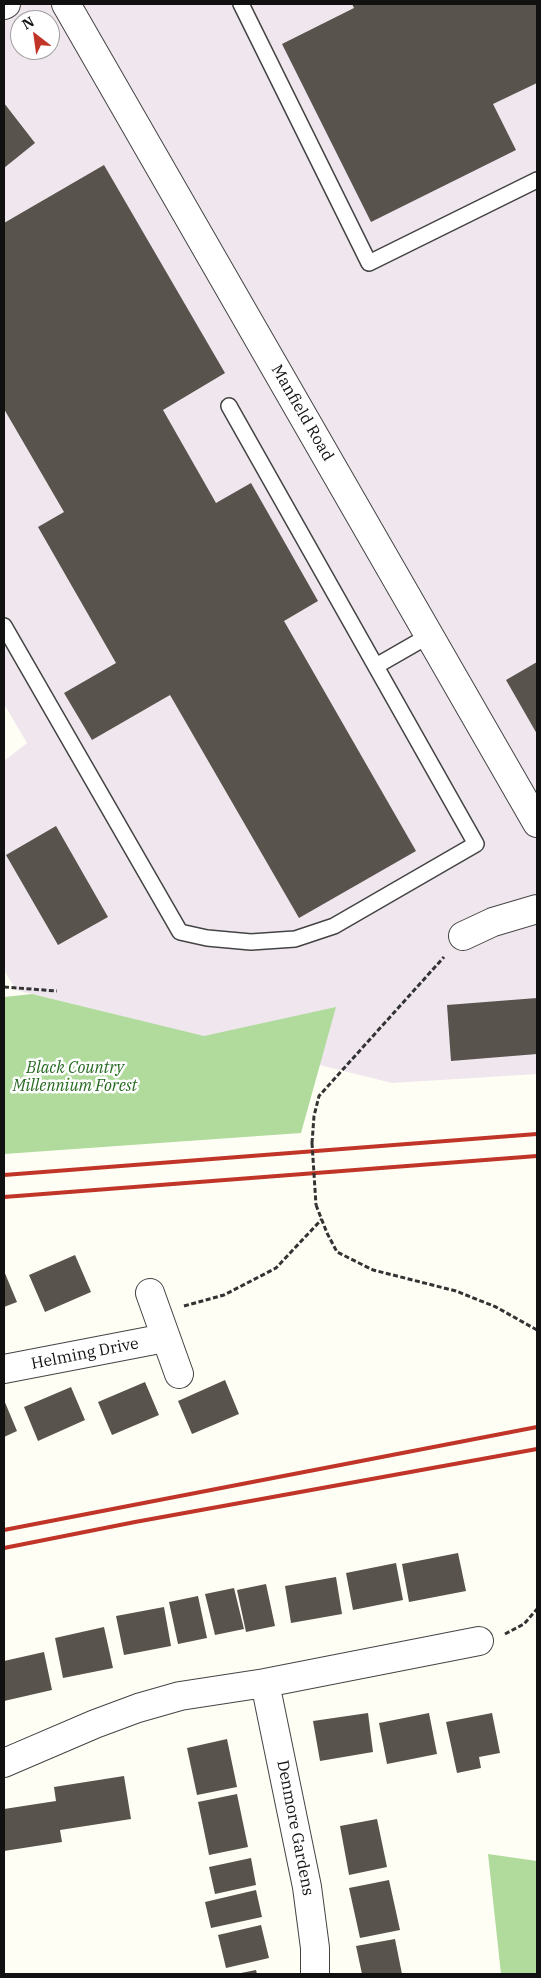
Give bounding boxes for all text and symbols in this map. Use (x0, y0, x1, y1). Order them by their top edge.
north arrow (10, 10, 60, 60)
text: N (19, 12, 37, 33)
street label: Manfield Road (267, 361, 337, 465)
park label: Black Country Millennium Forest (13, 1058, 137, 1096)
street label: Helming Drive (30, 1334, 140, 1374)
street label: Denmore Gardens (272, 1759, 318, 1897)

